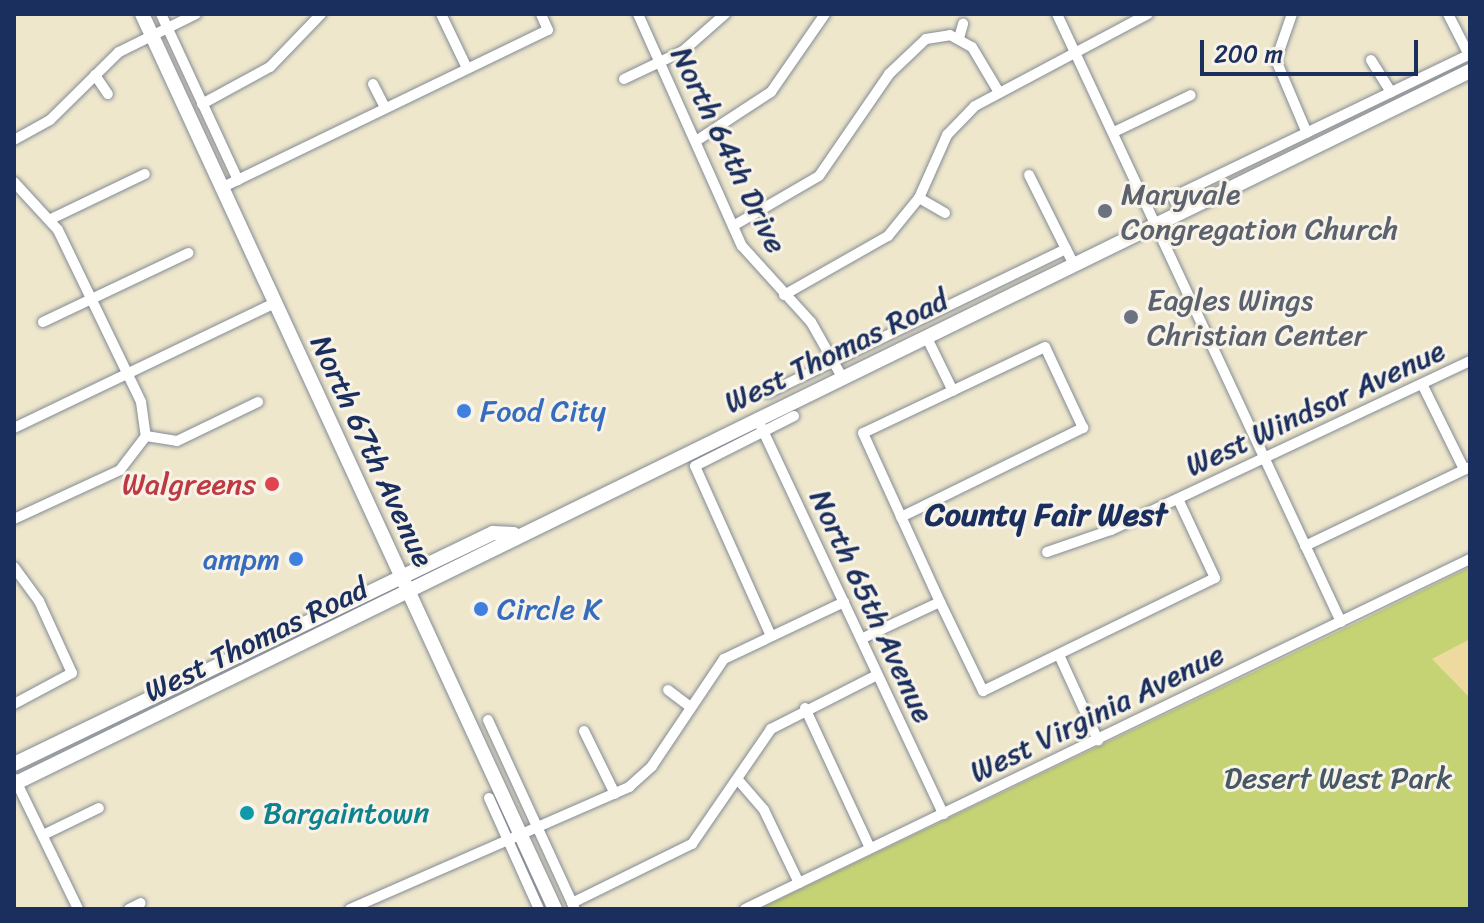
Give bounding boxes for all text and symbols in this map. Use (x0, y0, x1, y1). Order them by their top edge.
scale bar (1204, 24, 1422, 74)
text: 200 m (1214, 33, 1283, 75)
street label: North 64th Drive (663, 41, 795, 259)
place label: Maryvale Congregation Church (1121, 176, 1398, 246)
marker: Maryvale Congregation Church (1096, 202, 1114, 220)
street label: West Thomas Road (719, 281, 953, 421)
place label: Eagles Wings Christian Center (1147, 282, 1366, 352)
marker: Eagles Wings Christian Center (1122, 308, 1140, 326)
street label: North 67th Avenue (303, 329, 441, 573)
street label: West Windsor Avenue (1180, 333, 1450, 483)
place label: Food City (480, 393, 606, 429)
marker: Food City (455, 402, 473, 420)
place label: Walgreens (122, 466, 256, 502)
marker: Walgreens (263, 475, 281, 493)
street label: North 65th Avenue (802, 484, 942, 728)
district label: County Fair West (925, 496, 1167, 534)
place label: ampm (203, 541, 280, 577)
marker: ampm (287, 550, 305, 568)
street label: West Thomas Road (139, 570, 373, 710)
place label: Circle K (497, 591, 601, 627)
marker: Circle K (472, 600, 490, 618)
street label: West Virginia Avenue (964, 636, 1230, 790)
park label: Desert West Park (1223, 760, 1453, 796)
place label: Bargaintown (263, 795, 429, 831)
marker: Bargaintown (238, 804, 256, 822)

